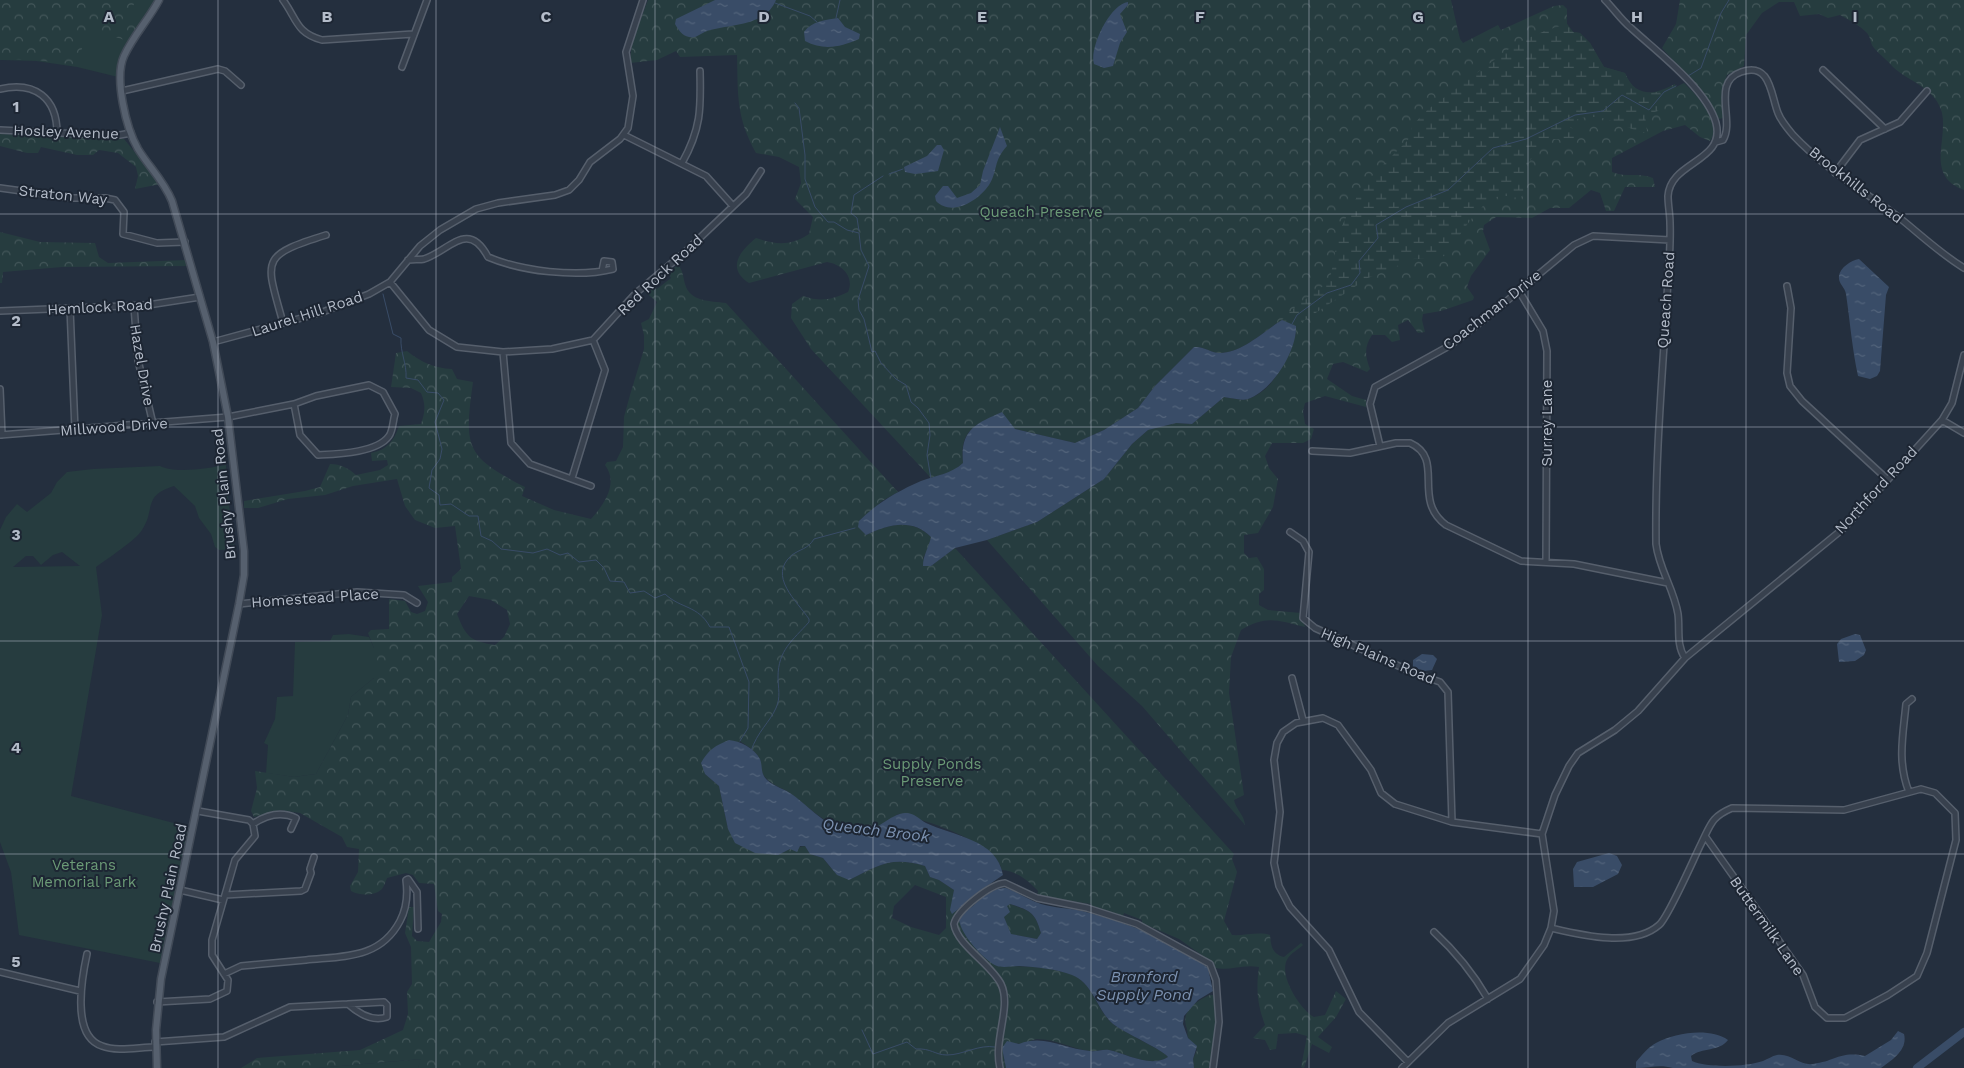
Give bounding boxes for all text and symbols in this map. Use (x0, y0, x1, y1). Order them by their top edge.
text: A (104, 7, 115, 26)
text: B (322, 7, 333, 26)
text: C (541, 7, 552, 26)
text: D (758, 7, 770, 26)
text: E (977, 7, 987, 26)
text: F (1195, 7, 1205, 26)
text: G (1412, 7, 1424, 26)
text: H (1631, 7, 1643, 26)
text: I (1852, 7, 1858, 26)
text: 1 (13, 97, 19, 116)
street label: Hosley Avenue (13, 121, 119, 143)
street label: Brookhills Road (1805, 143, 1907, 227)
street label: Straton Way (18, 181, 108, 209)
park label: Queach Preserve (979, 203, 1103, 221)
street label: Red Rock Road (614, 231, 706, 319)
street label: Queach Road (1654, 251, 1678, 349)
street label: Coachman Drive (1439, 266, 1545, 354)
street label: Laurel Hill Road (249, 288, 365, 340)
street label: Hemlock Road (47, 295, 153, 319)
text: 2 (11, 311, 21, 330)
street label: Hazel Drive (126, 323, 158, 407)
street label: Surrey Lane (1538, 380, 1556, 466)
street label: Millwood Drive (60, 414, 168, 440)
street label: Brushy Plain Road (208, 427, 240, 561)
street label: Northford Road (1831, 443, 1921, 537)
text: 3 (11, 525, 21, 544)
street label: Homestead Place (251, 585, 379, 611)
street label: High Plains Road (1318, 624, 1438, 688)
text: 4 (11, 738, 21, 757)
park label: Supply Ponds Preserve (883, 755, 982, 790)
water label: Queach Brook (821, 814, 932, 846)
street label: Brushy Plain Road (145, 822, 191, 954)
park label: Veterans Memorial Park (32, 856, 137, 891)
street label: Buttermilk Lane (1726, 873, 1808, 979)
text: 5 (11, 952, 21, 971)
water label: Branford Supply Pond (1096, 967, 1193, 1004)

